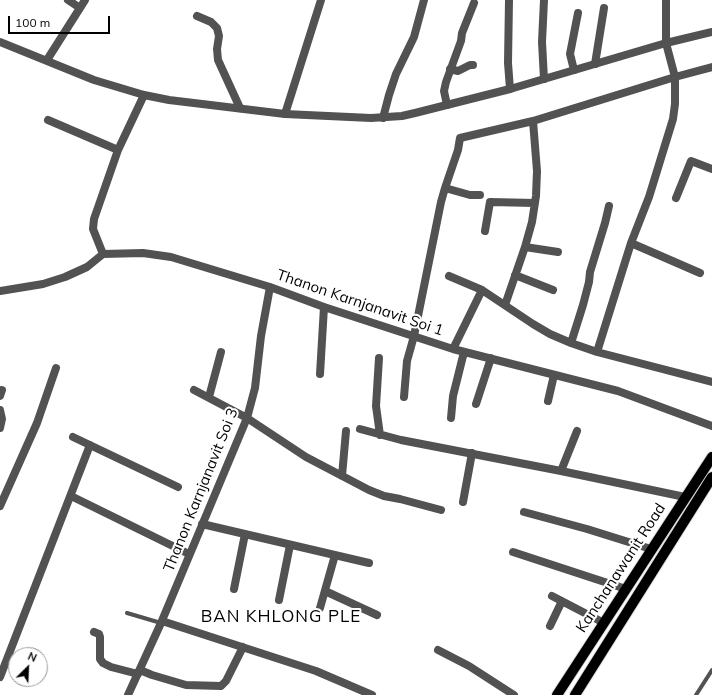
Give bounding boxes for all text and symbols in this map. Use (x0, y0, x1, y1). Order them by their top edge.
scale bar (10, 8, 112, 34)
text: 100 m (15, 15, 50, 30)
street label: Thanon Karnjanavit Soi 1 (274, 266, 446, 340)
street label: Thanon Karnjanavit Soi 3 (160, 405, 242, 575)
street label: Kanchanawanit Road (572, 500, 670, 636)
district label: BAN KHLONG PLE (201, 607, 361, 627)
north arrow (8, 647, 48, 687)
text: N (26, 649, 39, 665)

